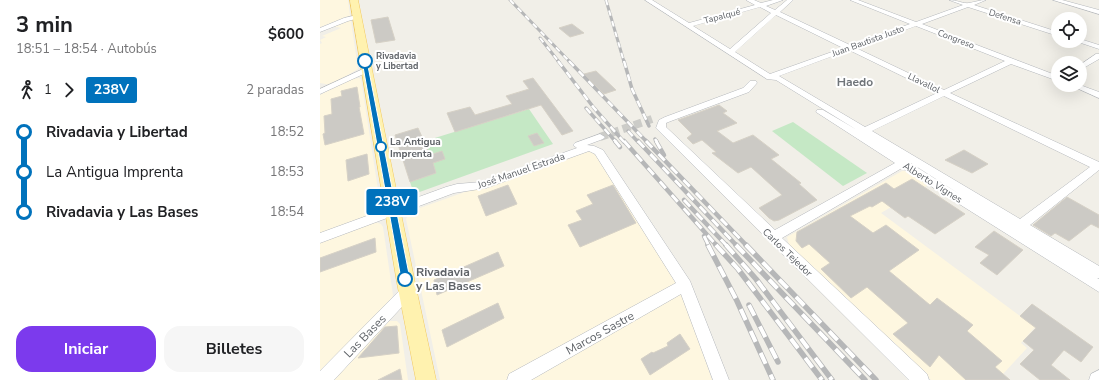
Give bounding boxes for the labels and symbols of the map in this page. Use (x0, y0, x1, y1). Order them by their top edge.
street label: Tapalqué (702, 5, 742, 27)
street label: Defensa (987, 6, 1023, 28)
street label: Juan Bautista Justo (829, 22, 906, 60)
street label: Congreso (936, 27, 976, 51)
place label: Rivadavia y Libertad (375, 50, 418, 72)
marker: Rivadavia y Libertad (357, 53, 373, 69)
street label: Llavallol (906, 70, 942, 96)
district label: Haedo (837, 74, 873, 90)
place label: La Antigua Imprenta (390, 135, 441, 161)
marker: La Antigua Imprenta (375, 141, 387, 153)
street label: José Manuel Estrada (475, 149, 567, 193)
street label: Alberto Vignes (900, 159, 965, 207)
line badge: 238V (364, 189, 420, 215)
street label: Carlos Tejedor (759, 225, 816, 280)
place label: Rivadavia y Las Bases (415, 264, 481, 294)
marker: Rivadavia y Las Bases (397, 271, 413, 287)
street label: Marcos Sastre (563, 308, 637, 358)
street label: Las Bases (340, 311, 390, 361)

